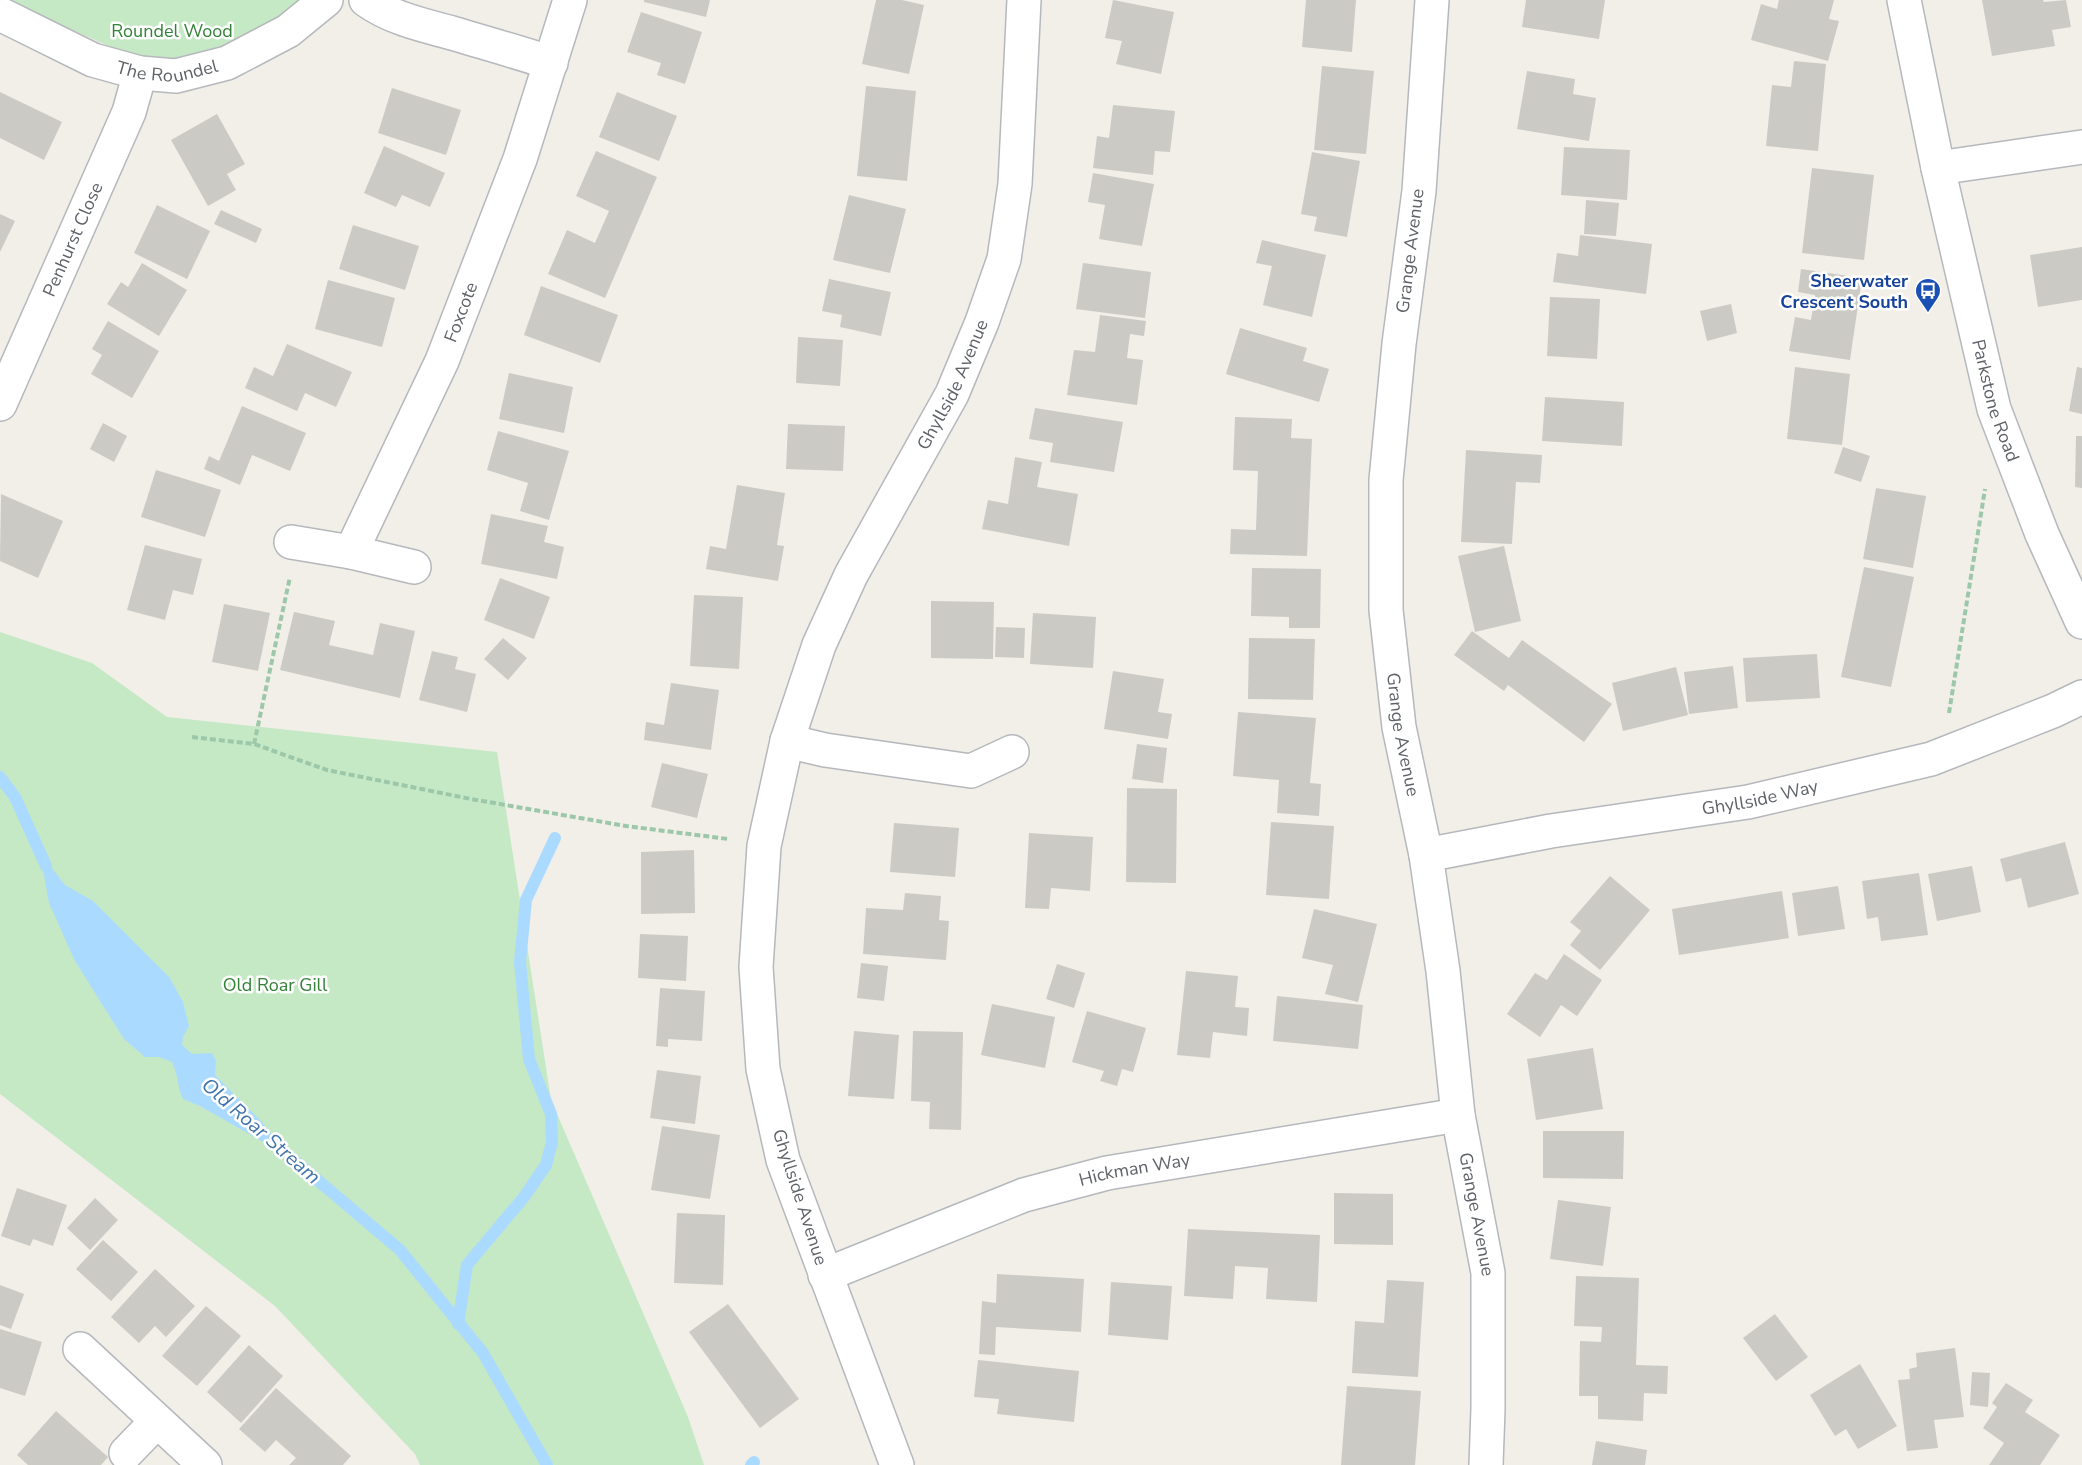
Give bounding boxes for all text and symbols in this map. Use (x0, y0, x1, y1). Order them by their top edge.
park label: Roundel Wood (111, 19, 233, 43)
street label: The Roundel (114, 54, 221, 88)
street label: Penhurst Close (37, 178, 109, 300)
street label: Grange Avenue (1390, 187, 1430, 315)
place label: Sheerwater Crescent South (1780, 269, 1908, 314)
bus stop icon: Sheerwater Crescent South (1913, 276, 1943, 314)
street label: Foxcote (438, 279, 483, 346)
street label: Ghyllside Avenue (911, 316, 994, 454)
street label: Parkstone Road (1966, 337, 2025, 465)
street label: Grange Avenue (1381, 671, 1425, 799)
street label: Ghyllside Way (1700, 774, 1821, 821)
park label: Old Roar Gill (223, 973, 328, 997)
water label: Old Roar Stream (196, 1072, 326, 1190)
street label: Ghyllside Avenue (767, 1126, 833, 1268)
street label: Hickman Way (1076, 1147, 1193, 1192)
street label: Grange Avenue (1453, 1151, 1500, 1278)

